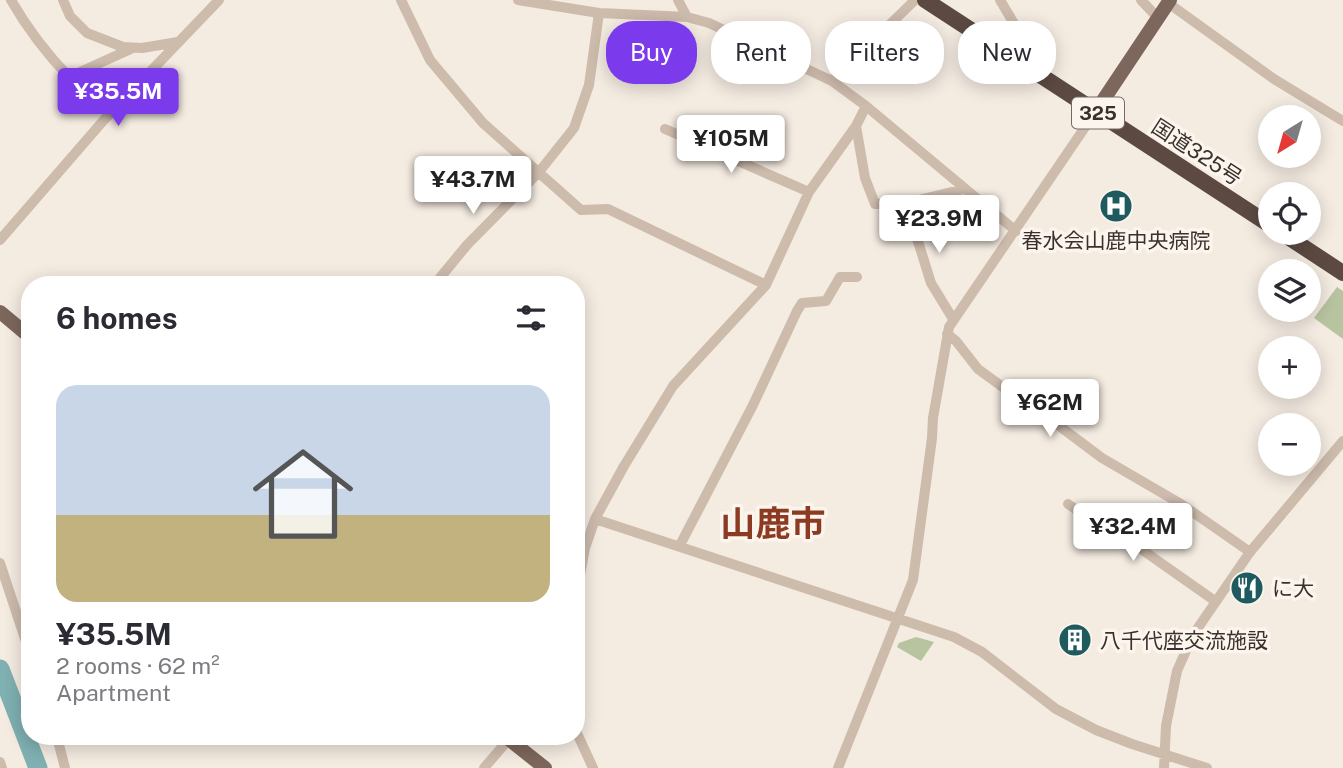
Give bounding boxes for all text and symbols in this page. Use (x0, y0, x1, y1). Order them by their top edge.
chip: Buy (606, 21, 697, 84)
chip: Rent (711, 21, 811, 84)
chip: Filters (825, 21, 944, 84)
chip: New (958, 21, 1056, 84)
pin: ¥35.5M (61, 68, 175, 128)
text: ¥35.5M (74, 77, 162, 104)
road number: 325 (1072, 97, 1124, 128)
north arrow (1258, 105, 1321, 168)
map controls (1258, 105, 1321, 476)
street label: 国道325号 (1147, 114, 1247, 190)
pin: ¥105M (682, 116, 780, 175)
text: ¥105M (693, 124, 769, 151)
pin: ¥43.7M (416, 156, 530, 216)
text: ¥43.7M (430, 165, 516, 192)
button: locate (1258, 182, 1321, 245)
hospital icon: 春水会山鹿中央病院 (1097, 187, 1135, 225)
pin: ¥23.9M (882, 196, 996, 255)
text: ¥23.9M (895, 204, 983, 231)
place label: 春水会山鹿中央病院 (1022, 228, 1211, 253)
button: layers (1258, 259, 1321, 322)
icon: filters (512, 299, 550, 337)
text: 6 homes (56, 300, 178, 336)
button: + (1258, 336, 1321, 399)
pin: ¥62M (1009, 380, 1091, 439)
text: ¥62M (1017, 388, 1083, 415)
button: − (1258, 413, 1321, 476)
icon: home (240, 431, 366, 557)
district label: 山鹿市 (720, 503, 826, 544)
pin: ¥32.4M (1076, 504, 1190, 563)
text: ¥32.4M (1089, 512, 1177, 539)
restaurant icon: に大 (1228, 569, 1266, 607)
place label: に大 (1272, 576, 1314, 601)
text: ¥35.5M (56, 616, 172, 652)
building icon: 八千代座交流施設 (1056, 621, 1094, 659)
place label: 八千代座交流施設 (1100, 628, 1268, 653)
text: 2 rooms · 62 m² (56, 652, 220, 679)
text: Apartment (56, 679, 171, 706)

